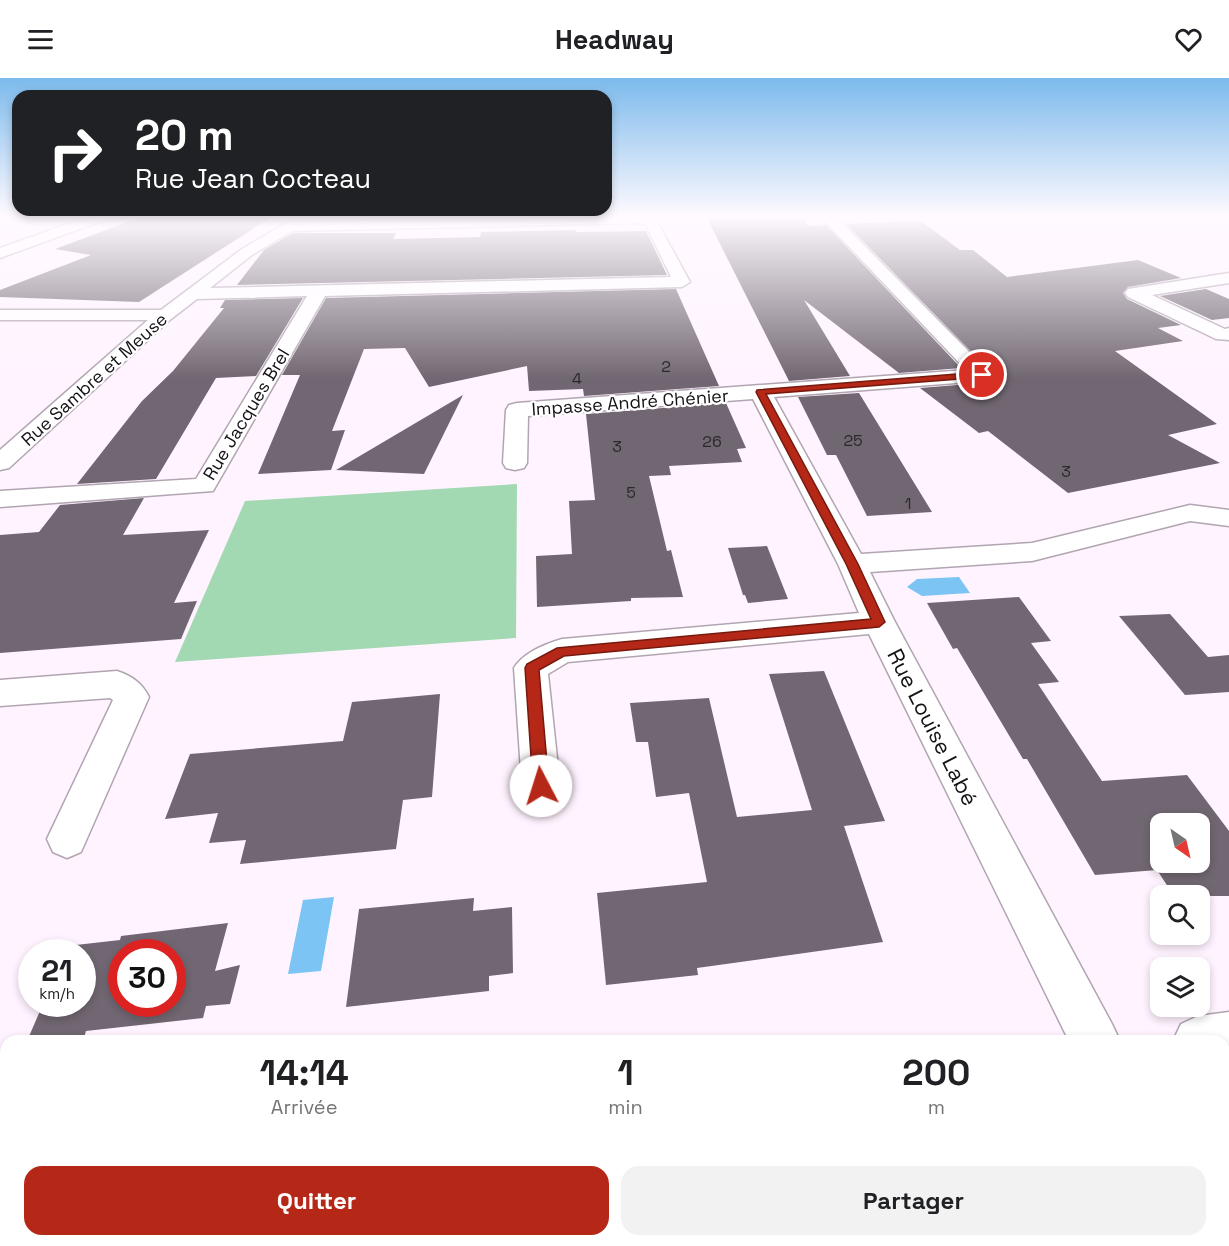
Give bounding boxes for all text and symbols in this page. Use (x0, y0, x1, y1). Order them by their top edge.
text: Headway (555, 22, 674, 57)
icon: menu (24, 23, 57, 56)
icon: heart (1172, 23, 1205, 56)
text: 20 m (135, 109, 234, 162)
icon: right (36, 114, 114, 192)
text: Rue Jean Cocteau (135, 161, 371, 196)
street label: Rue Sambre et Meuse (16, 307, 172, 451)
street label: Rue Jacques Brel (198, 344, 294, 484)
pin (956, 349, 1007, 400)
house number: 2 (661, 356, 671, 377)
icon: arrive (965, 358, 998, 391)
house number: 4 (572, 368, 582, 389)
street label: Impasse André Chénier (531, 384, 730, 420)
house number: 25 (843, 430, 863, 451)
house number: 26 (702, 431, 722, 452)
house number: 3 (612, 436, 622, 457)
house number: 3 (1061, 461, 1071, 482)
house number: 5 (626, 482, 636, 503)
house number: 1 (905, 493, 911, 514)
street label: Rue Louise Labé (881, 644, 985, 810)
position arrow (509, 754, 573, 818)
north arrow (1150, 813, 1210, 873)
map controls (1150, 813, 1210, 1017)
button: search (1150, 885, 1210, 945)
speed limit sign: 30 (108, 939, 186, 1017)
text: 21 (41, 951, 73, 990)
button: layers (1150, 957, 1210, 1017)
text: km/h (39, 984, 75, 1003)
text: 14:14 (260, 1050, 349, 1096)
text: 1 (617, 1050, 634, 1096)
text: 200 (902, 1050, 970, 1096)
text: Arrivée (271, 1094, 337, 1120)
text: min (608, 1094, 643, 1120)
text: m (928, 1094, 945, 1120)
button: Quitter (24, 1166, 609, 1235)
button: Partager (621, 1166, 1206, 1235)

